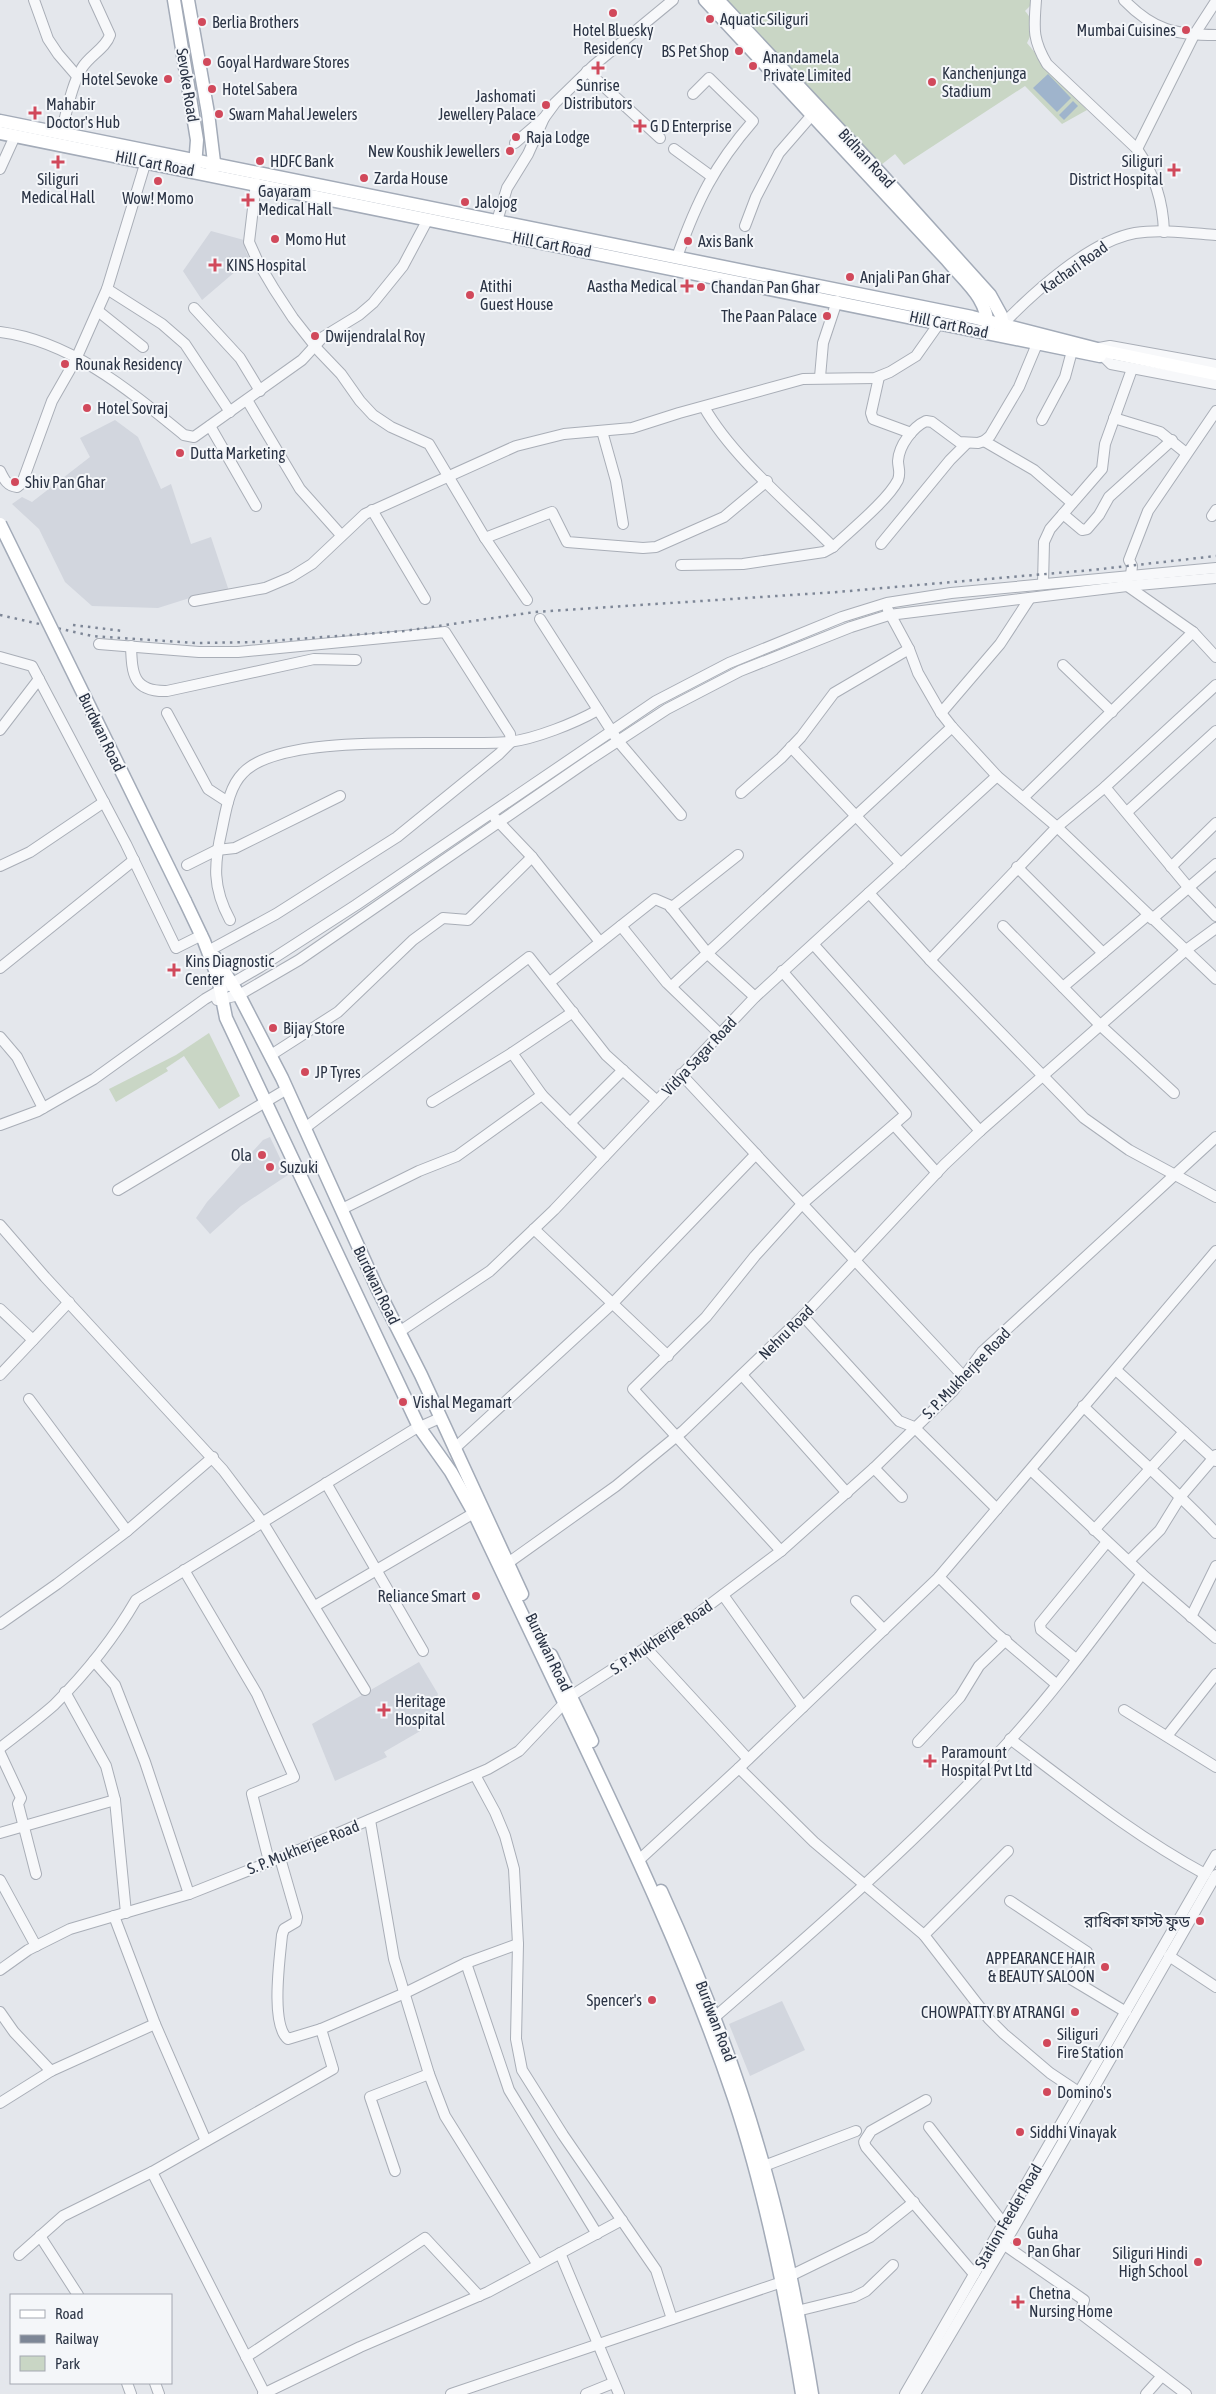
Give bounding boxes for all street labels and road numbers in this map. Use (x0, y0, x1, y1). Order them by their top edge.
street label: Sevoke Road (173, 47, 203, 123)
street label: Bidhan Road (835, 125, 899, 191)
street label: Hill Cart Road (114, 147, 196, 179)
street label: Hill Cart Road (511, 228, 593, 260)
street label: Kachari Road (1037, 237, 1111, 297)
street label: Hill Cart Road (908, 307, 990, 341)
street label: Burdwan Road (75, 690, 129, 774)
street label: Vidya Sagar Road (658, 1013, 741, 1100)
street label: Burdwan Road (350, 1243, 404, 1327)
street label: Nehru Road (755, 1301, 817, 1363)
street label: S. P. Mukherjee Road (918, 1324, 1015, 1423)
street label: S. P. Mukherjee Road (607, 1596, 716, 1679)
street label: Burdwan Road (522, 1610, 576, 1694)
street label: S. P. Mukherjee Road (244, 1816, 362, 1879)
street label: Burdwan Road (692, 1978, 740, 2064)
street label: Station Feeder Road (971, 2161, 1045, 2271)

